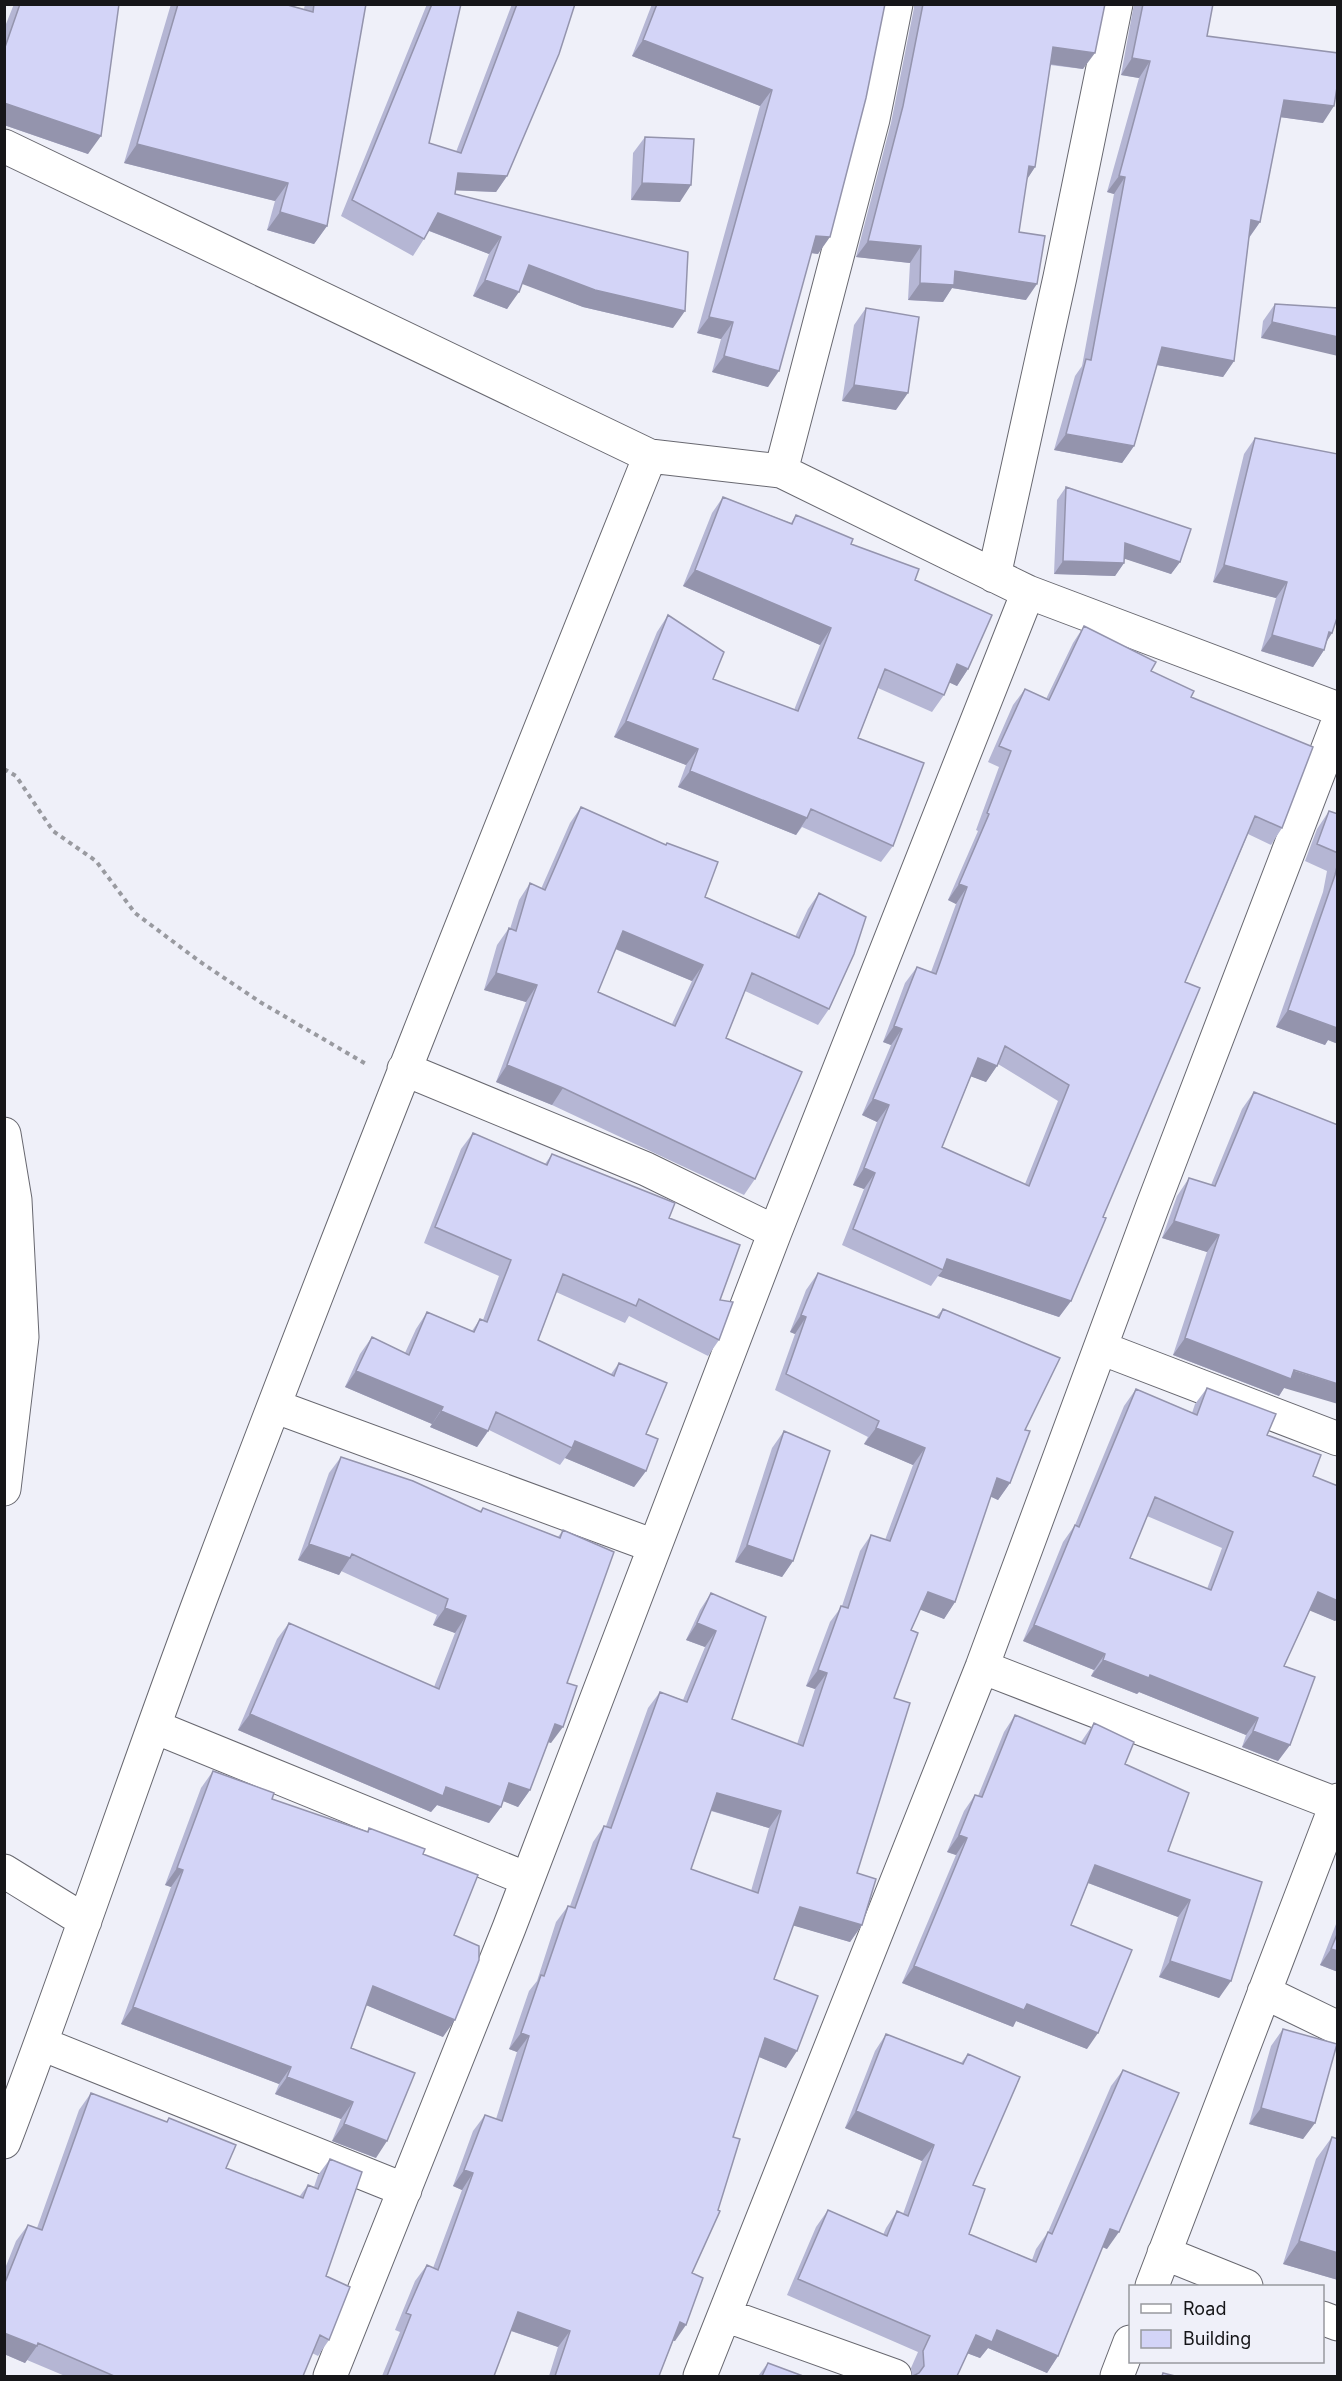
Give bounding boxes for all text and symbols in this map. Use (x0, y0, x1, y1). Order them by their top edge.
legend (1129, 2285, 1324, 2363)
text: Road (1183, 2298, 1226, 2319)
text: Building (1183, 2328, 1251, 2349)

